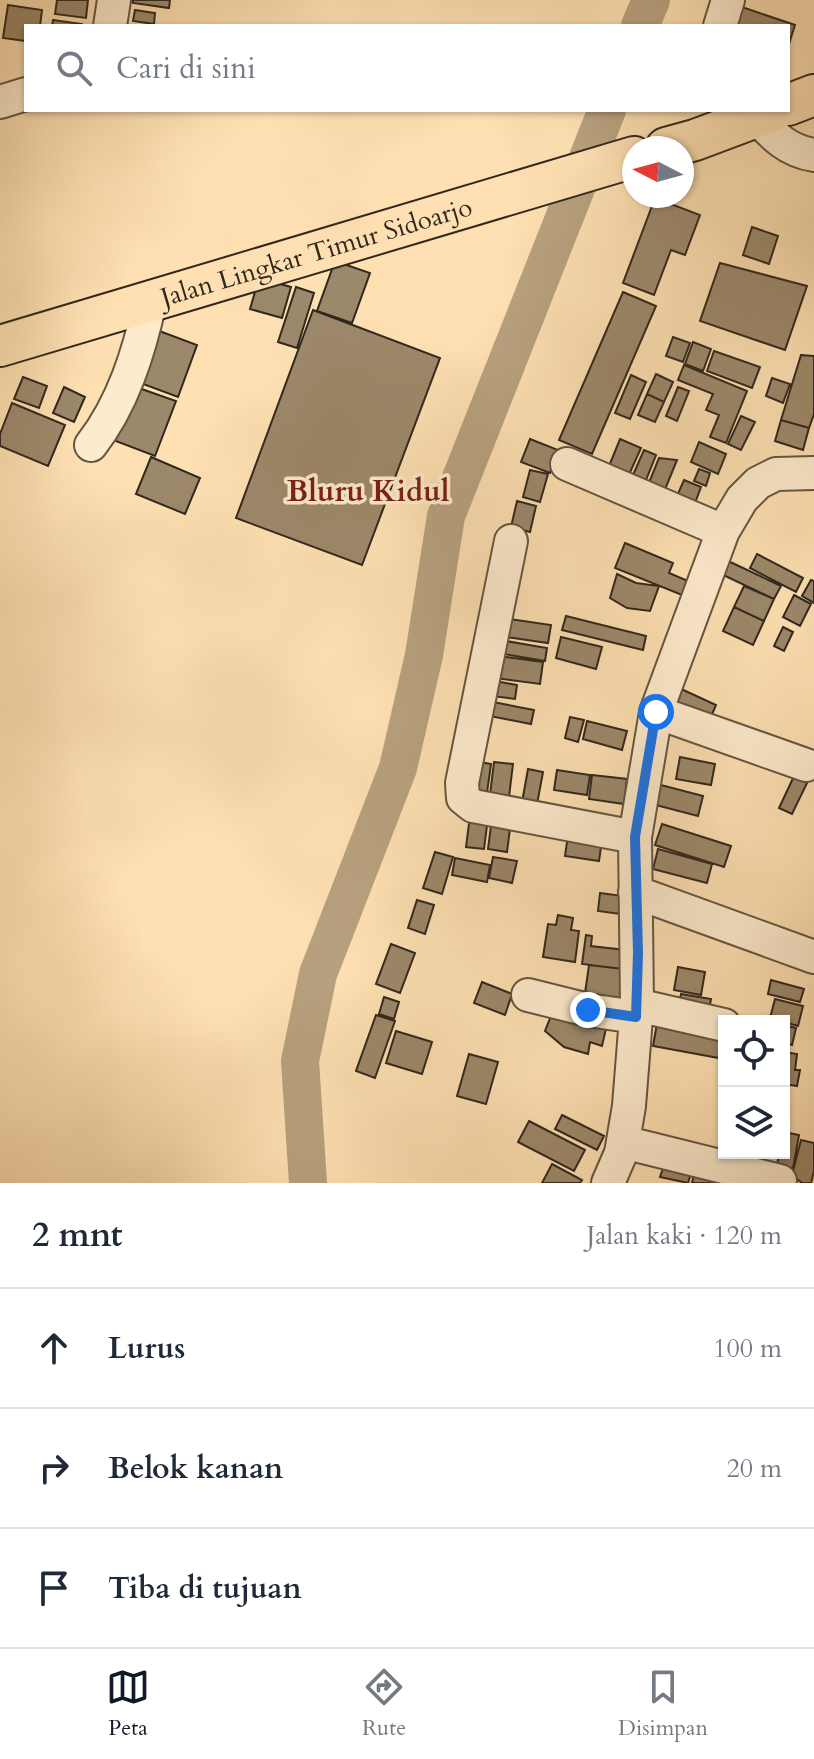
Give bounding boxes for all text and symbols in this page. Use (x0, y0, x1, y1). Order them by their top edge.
search box (24, 24, 790, 112)
icon: search (52, 46, 96, 90)
text: Cari di sini (116, 48, 256, 89)
north arrow (622, 136, 694, 208)
street label: Jalan Lingkar Timur Sidoarjo (153, 189, 476, 316)
district label: Bluru Kidul (287, 471, 450, 512)
route start (638, 694, 674, 730)
route end (570, 992, 606, 1028)
map controls (718, 1015, 790, 1159)
button: locate (718, 1015, 790, 1087)
button: layers (718, 1087, 790, 1159)
text: 2 mnt (32, 1212, 122, 1258)
text: Jalan kaki · 120 m (586, 1218, 782, 1253)
icon: ahead (32, 1326, 76, 1370)
text: Lurus (108, 1328, 185, 1369)
text: 100 m (713, 1331, 782, 1366)
icon: right (32, 1446, 76, 1490)
text: Belok kanan (108, 1448, 283, 1489)
text: 20 m (726, 1451, 782, 1486)
icon: arrive (32, 1566, 76, 1610)
text: Tiba di tujuan (108, 1568, 302, 1609)
tab: Peta (106, 1665, 150, 1743)
tab: Rute (362, 1665, 406, 1743)
tab: Disimpan (618, 1665, 708, 1743)

